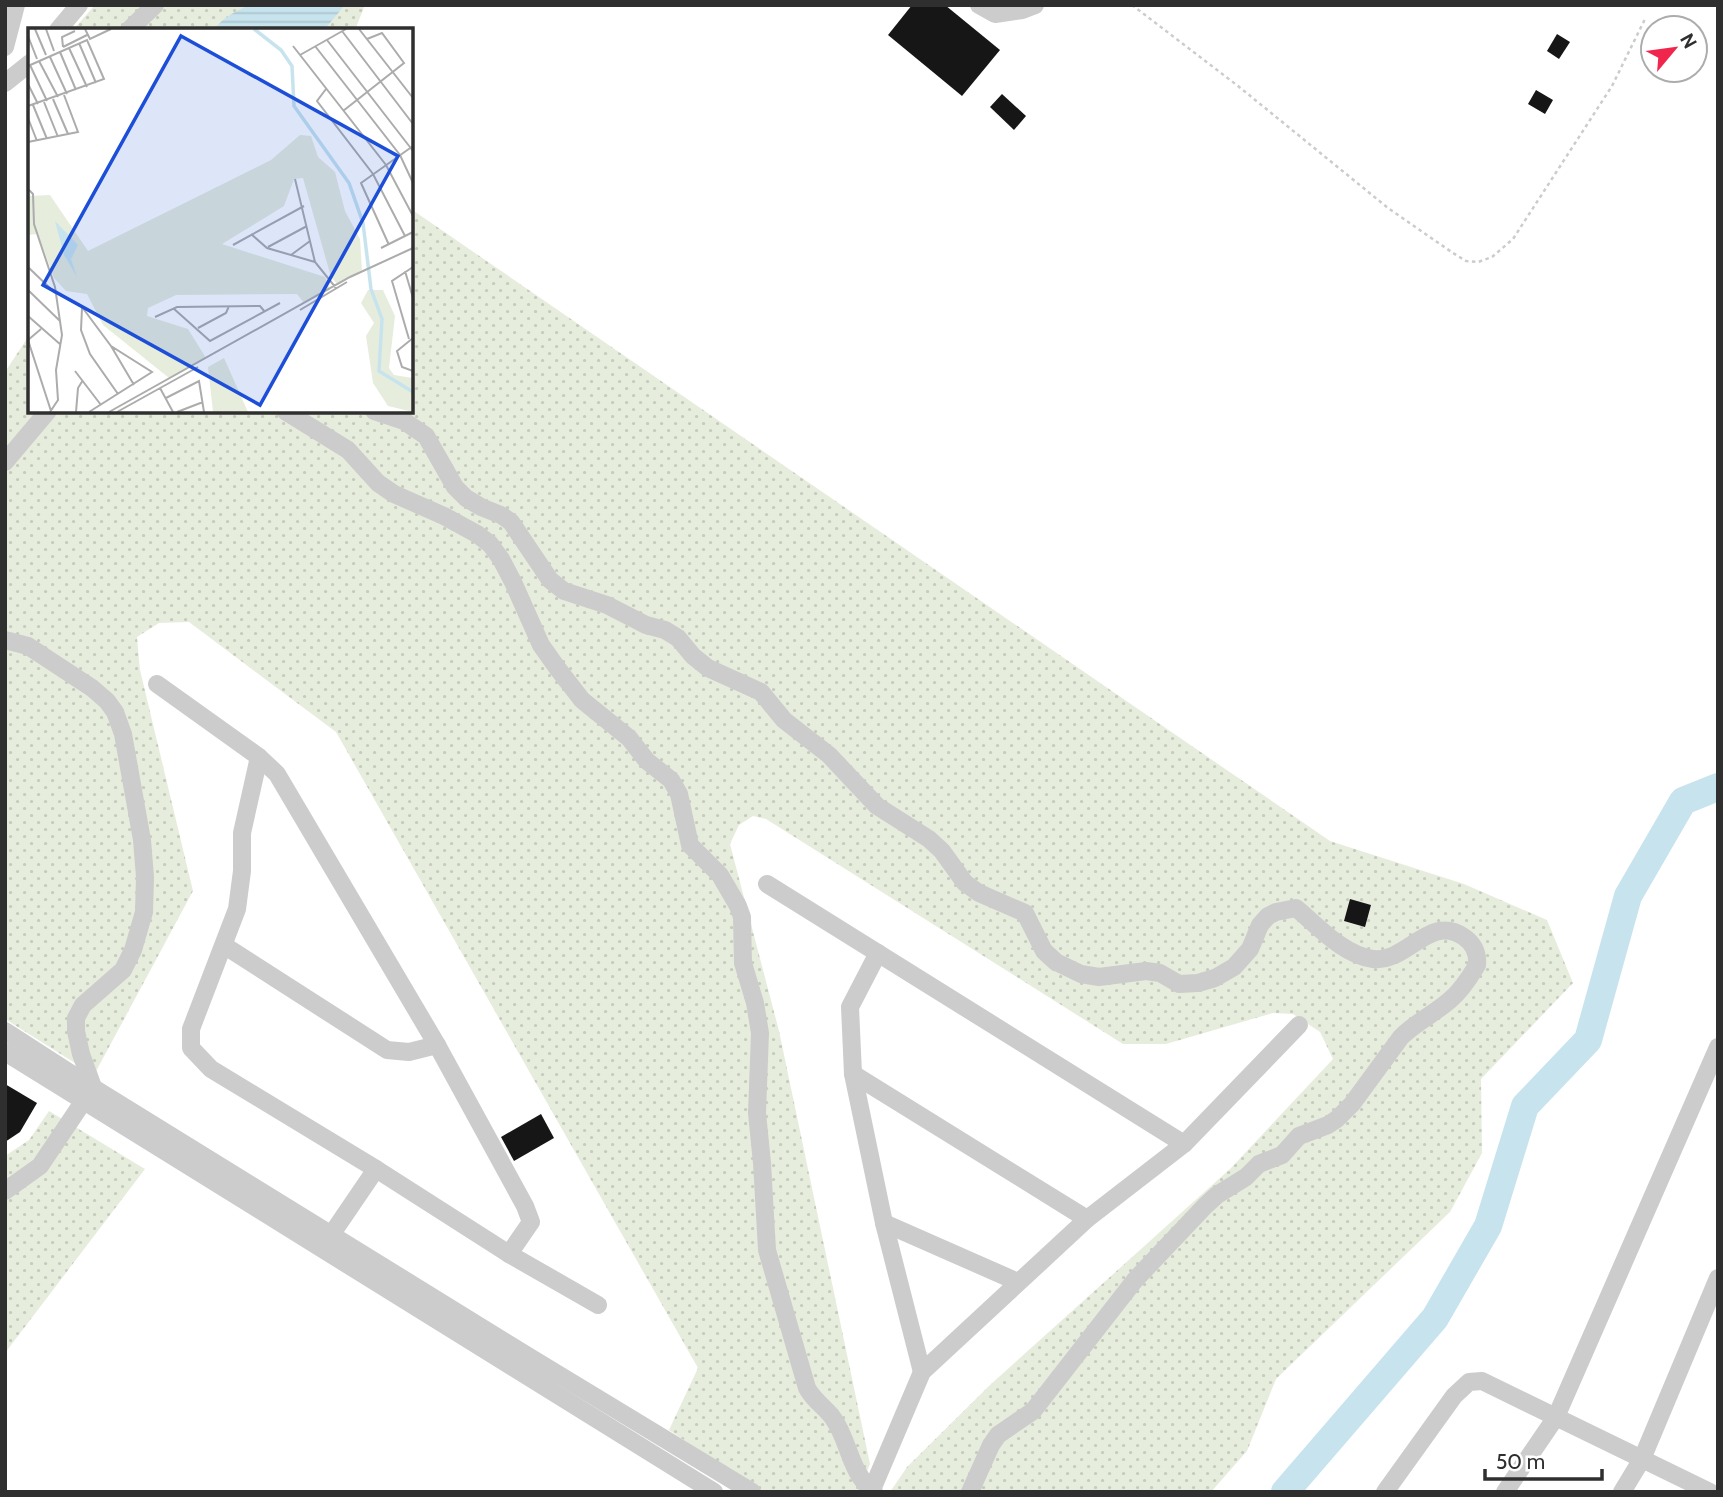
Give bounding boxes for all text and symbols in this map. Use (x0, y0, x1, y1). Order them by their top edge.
north arrow (1639, 14, 1709, 84)
inset map (28, 28, 413, 413)
text: N (1675, 30, 1702, 52)
scale bar (1485, 1438, 1602, 1482)
text: 50 m (1496, 1449, 1545, 1474)

